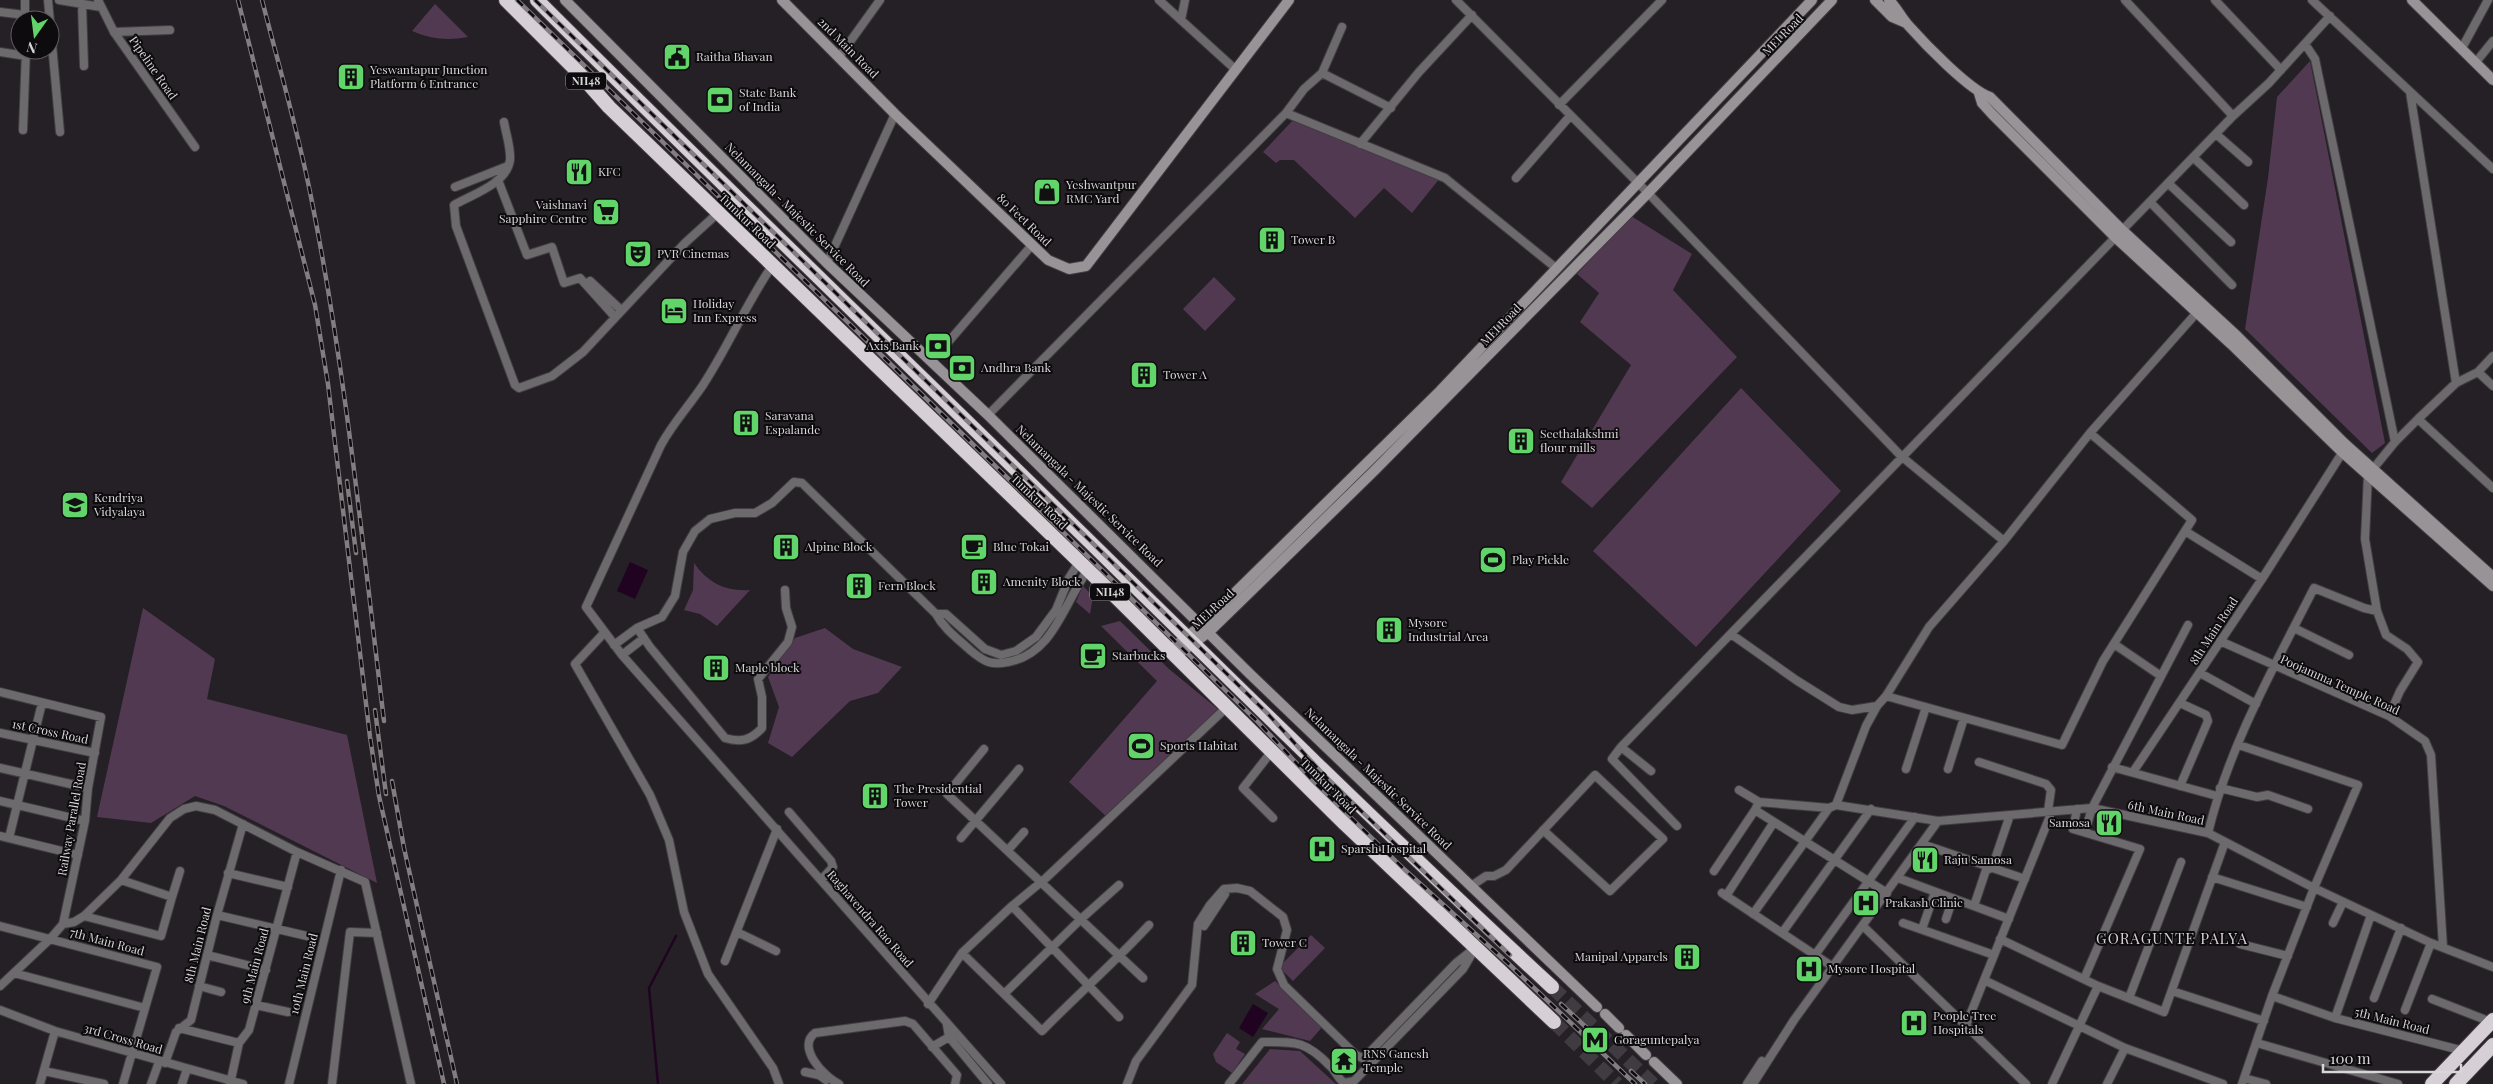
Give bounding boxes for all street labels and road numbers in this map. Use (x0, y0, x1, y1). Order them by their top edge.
street label: MEI Road (1758, 10, 1806, 59)
street label: 2nd Main Road (815, 13, 883, 81)
street label: Pipeline Road (126, 33, 182, 102)
road number: NH48 (566, 72, 606, 90)
street label: Nelamangala - Majestic Service Road (722, 139, 873, 290)
street label: Tumkur Road (716, 189, 780, 251)
street label: 80 Feet Road (994, 189, 1055, 249)
street label: MEI Road (1476, 300, 1524, 349)
street label: Nelamangala - Majestic Service Road (1013, 421, 1166, 570)
street label: Tumkur Road (1008, 470, 1072, 532)
road number: NH48 (1090, 584, 1130, 600)
street label: MEI Road (1188, 585, 1237, 632)
street label: 8th Main Road (2185, 593, 2241, 667)
street label: Poojamma Temple Road (2278, 650, 2403, 718)
street label: Nelamangala - Majestic Service Road (1302, 704, 1455, 853)
street label: 1st Cross Road (10, 715, 90, 747)
street label: Tumkur Road (1297, 754, 1360, 817)
street label: Railway Parallel Road (53, 761, 89, 877)
street label: 6th Main Road (2126, 796, 2206, 828)
street label: Raghavendra Rao Road (824, 866, 917, 970)
street label: 8th Main Road (180, 905, 214, 984)
street label: 7th Main Road (68, 923, 146, 959)
street label: 9th Main Road (236, 926, 272, 1005)
street label: 10th Main Road (285, 931, 321, 1016)
street label: 5th Main Road (2353, 1003, 2431, 1037)
street label: 3rd Cross Road (82, 1019, 165, 1057)

